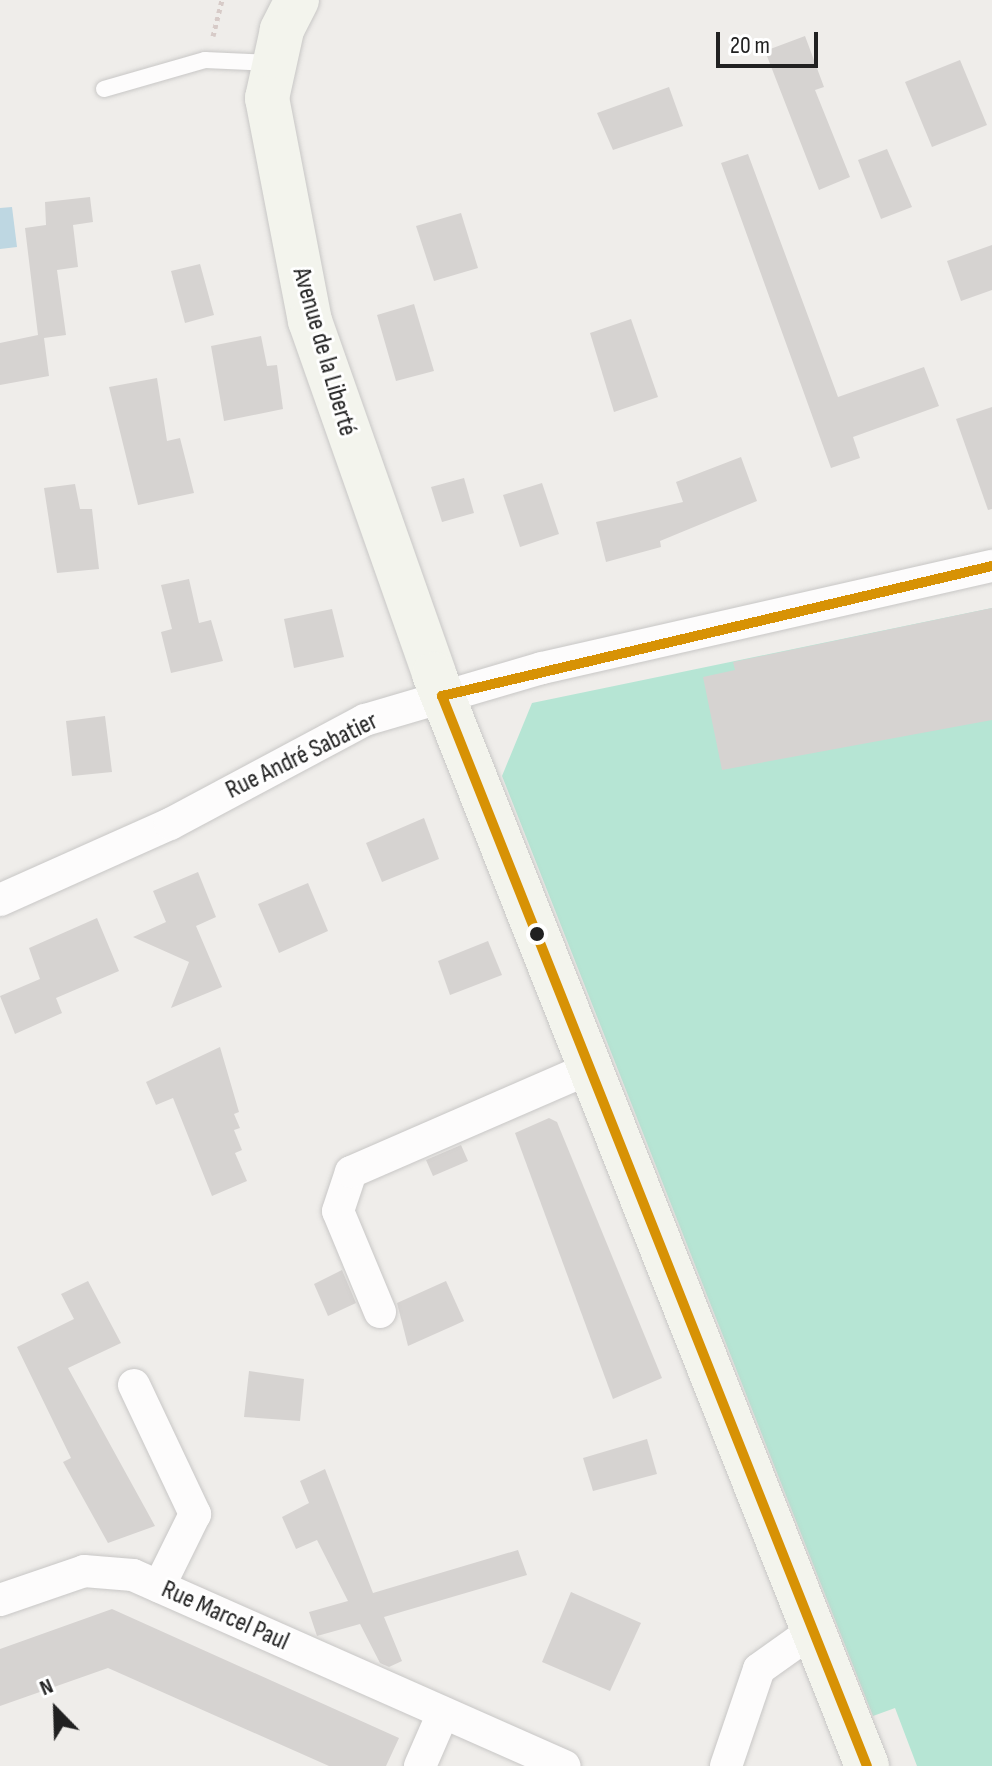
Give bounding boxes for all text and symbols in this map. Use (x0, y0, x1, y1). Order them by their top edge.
scale bar (720, 16, 822, 66)
text: 20 m (730, 31, 770, 60)
street label: Avenue de la Liberté (285, 264, 363, 440)
street label: Rue André Sabatier (221, 706, 383, 806)
unlabelled marker (529, 926, 545, 942)
street label: Rue Marcel Paul (157, 1574, 293, 1658)
north arrow (16, 1670, 96, 1750)
text: N (36, 1673, 57, 1702)

